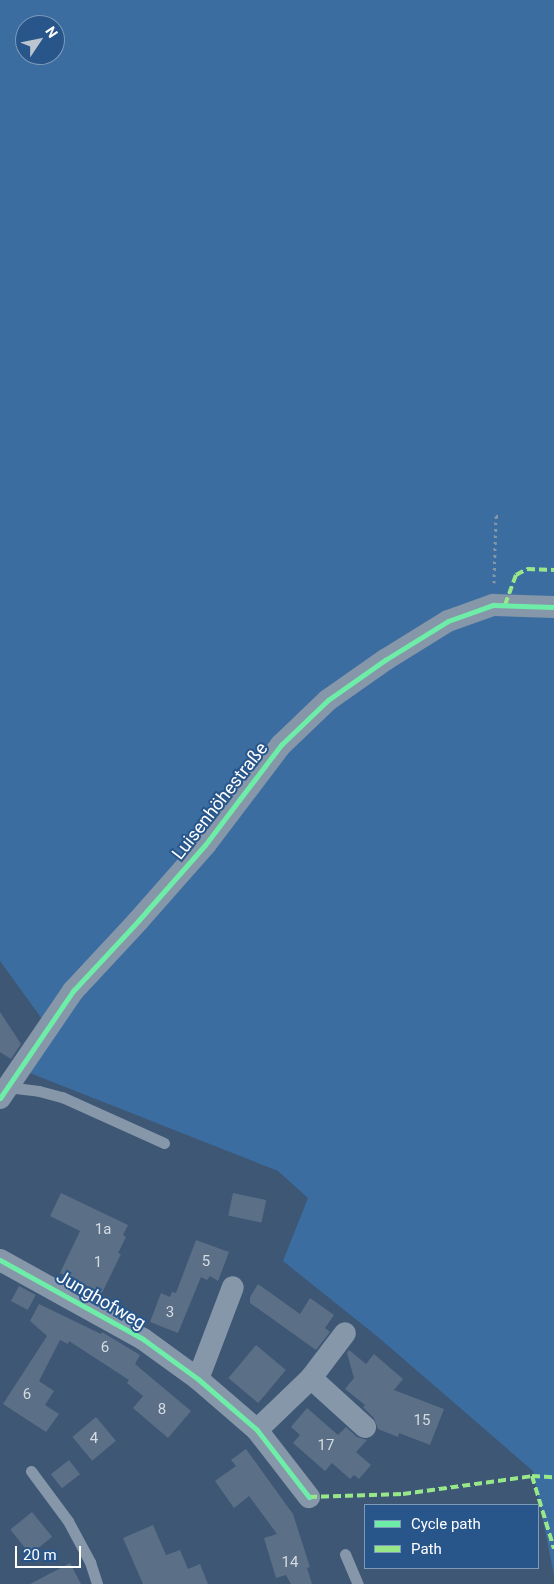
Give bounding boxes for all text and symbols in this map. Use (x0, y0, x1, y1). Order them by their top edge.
north arrow (15, 15, 65, 65)
text: N (42, 24, 61, 41)
street label: Luisenhöhestraße (167, 738, 273, 864)
house number: 1a (95, 1221, 111, 1239)
house number: 5 (202, 1253, 210, 1271)
house number: 1 (94, 1254, 102, 1272)
street label: Junghofweg (53, 1266, 149, 1334)
house number: 3 (166, 1304, 174, 1322)
house number: 6 (101, 1339, 109, 1357)
house number: 6 (23, 1386, 31, 1404)
house number: 8 (158, 1401, 166, 1419)
house number: 15 (414, 1412, 430, 1430)
house number: 4 (90, 1430, 98, 1448)
house number: 17 (318, 1437, 334, 1455)
legend (364, 1504, 539, 1569)
text: Cycle path (411, 1515, 481, 1533)
scale bar (18, 1536, 84, 1568)
text: Path (411, 1540, 442, 1558)
text: 20 m (23, 1546, 57, 1564)
house number: 14 (282, 1554, 298, 1572)

